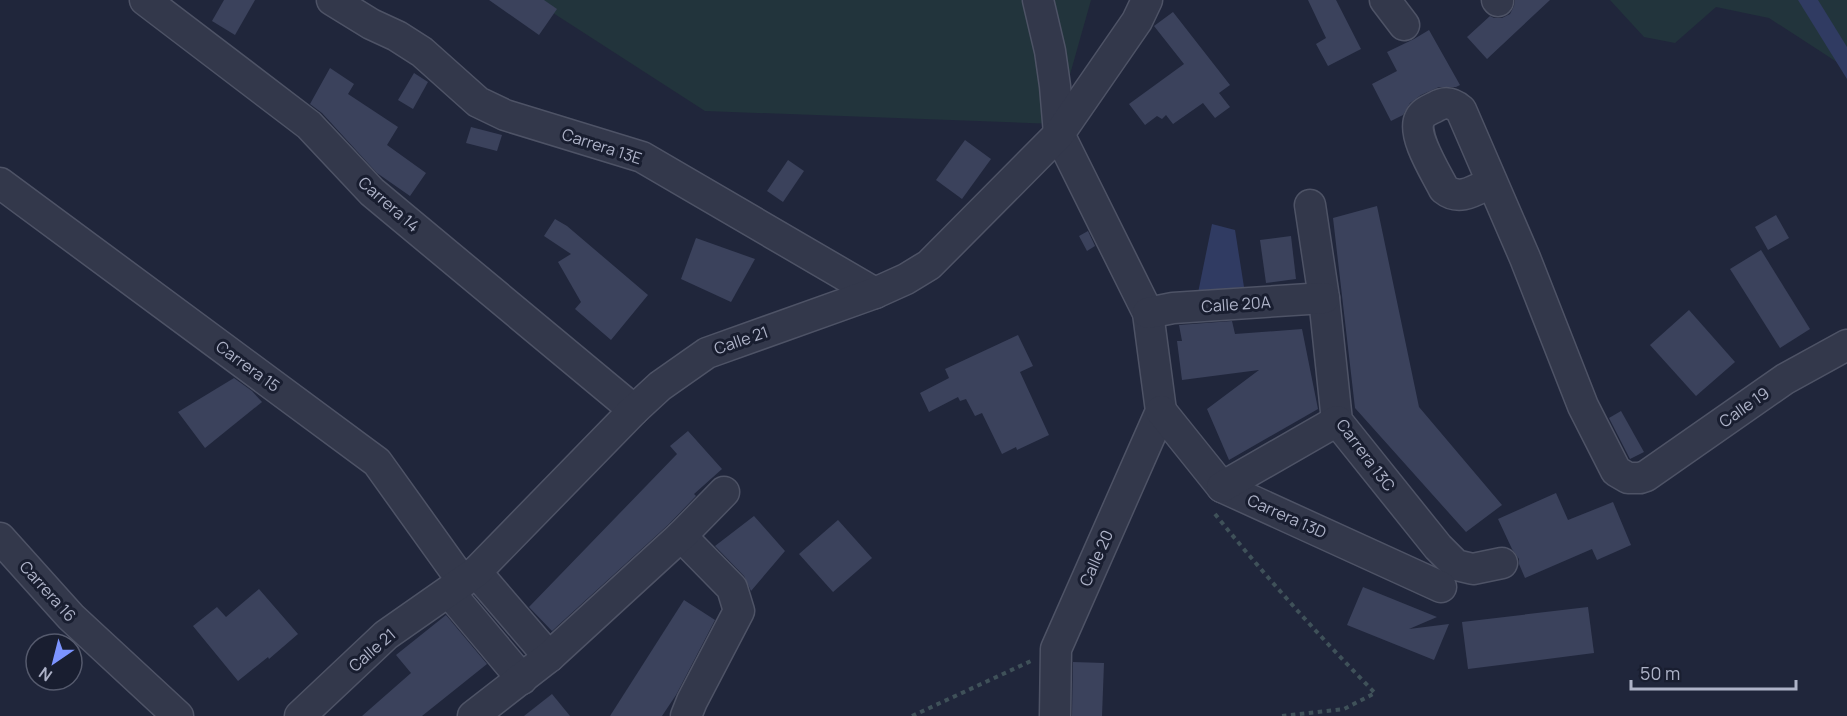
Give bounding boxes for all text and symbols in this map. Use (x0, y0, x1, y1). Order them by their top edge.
street label: Carrera 13E (559, 123, 645, 169)
street label: Carrera 14 (354, 171, 424, 237)
street label: Calle 20A (1201, 291, 1271, 317)
street label: Calle 21 (711, 321, 771, 359)
street label: Carrera 15 (212, 335, 284, 397)
street label: Calle 19 (1715, 382, 1773, 432)
street label: Carrera 13C (1332, 414, 1400, 496)
street label: Carrera 13D (1244, 489, 1330, 543)
street label: Calle 20 (1074, 526, 1118, 590)
street label: Carrera 16 (15, 556, 81, 626)
street label: Calle 21 (344, 623, 400, 677)
north arrow (24, 632, 84, 692)
scale bar (1631, 653, 1796, 691)
text: 50 m (1640, 661, 1680, 685)
text: N (34, 662, 56, 687)

